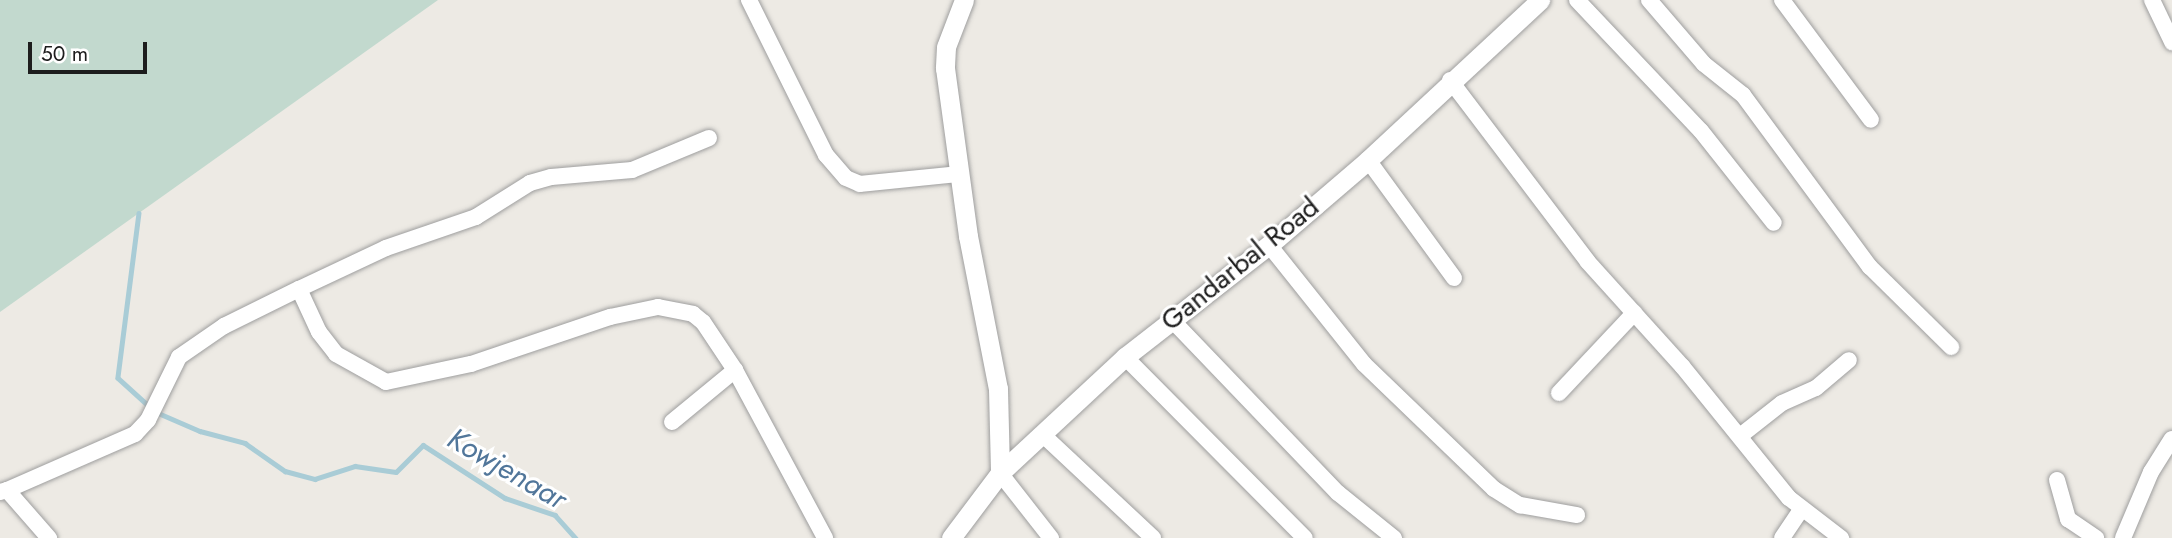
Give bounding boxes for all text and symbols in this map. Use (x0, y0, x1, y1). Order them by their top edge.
scale bar (32, 28, 150, 72)
text: 50 m (41, 39, 88, 69)
street label: Gandarbal Road (1154, 190, 1326, 338)
water label: Kowjenaar (441, 421, 573, 517)

